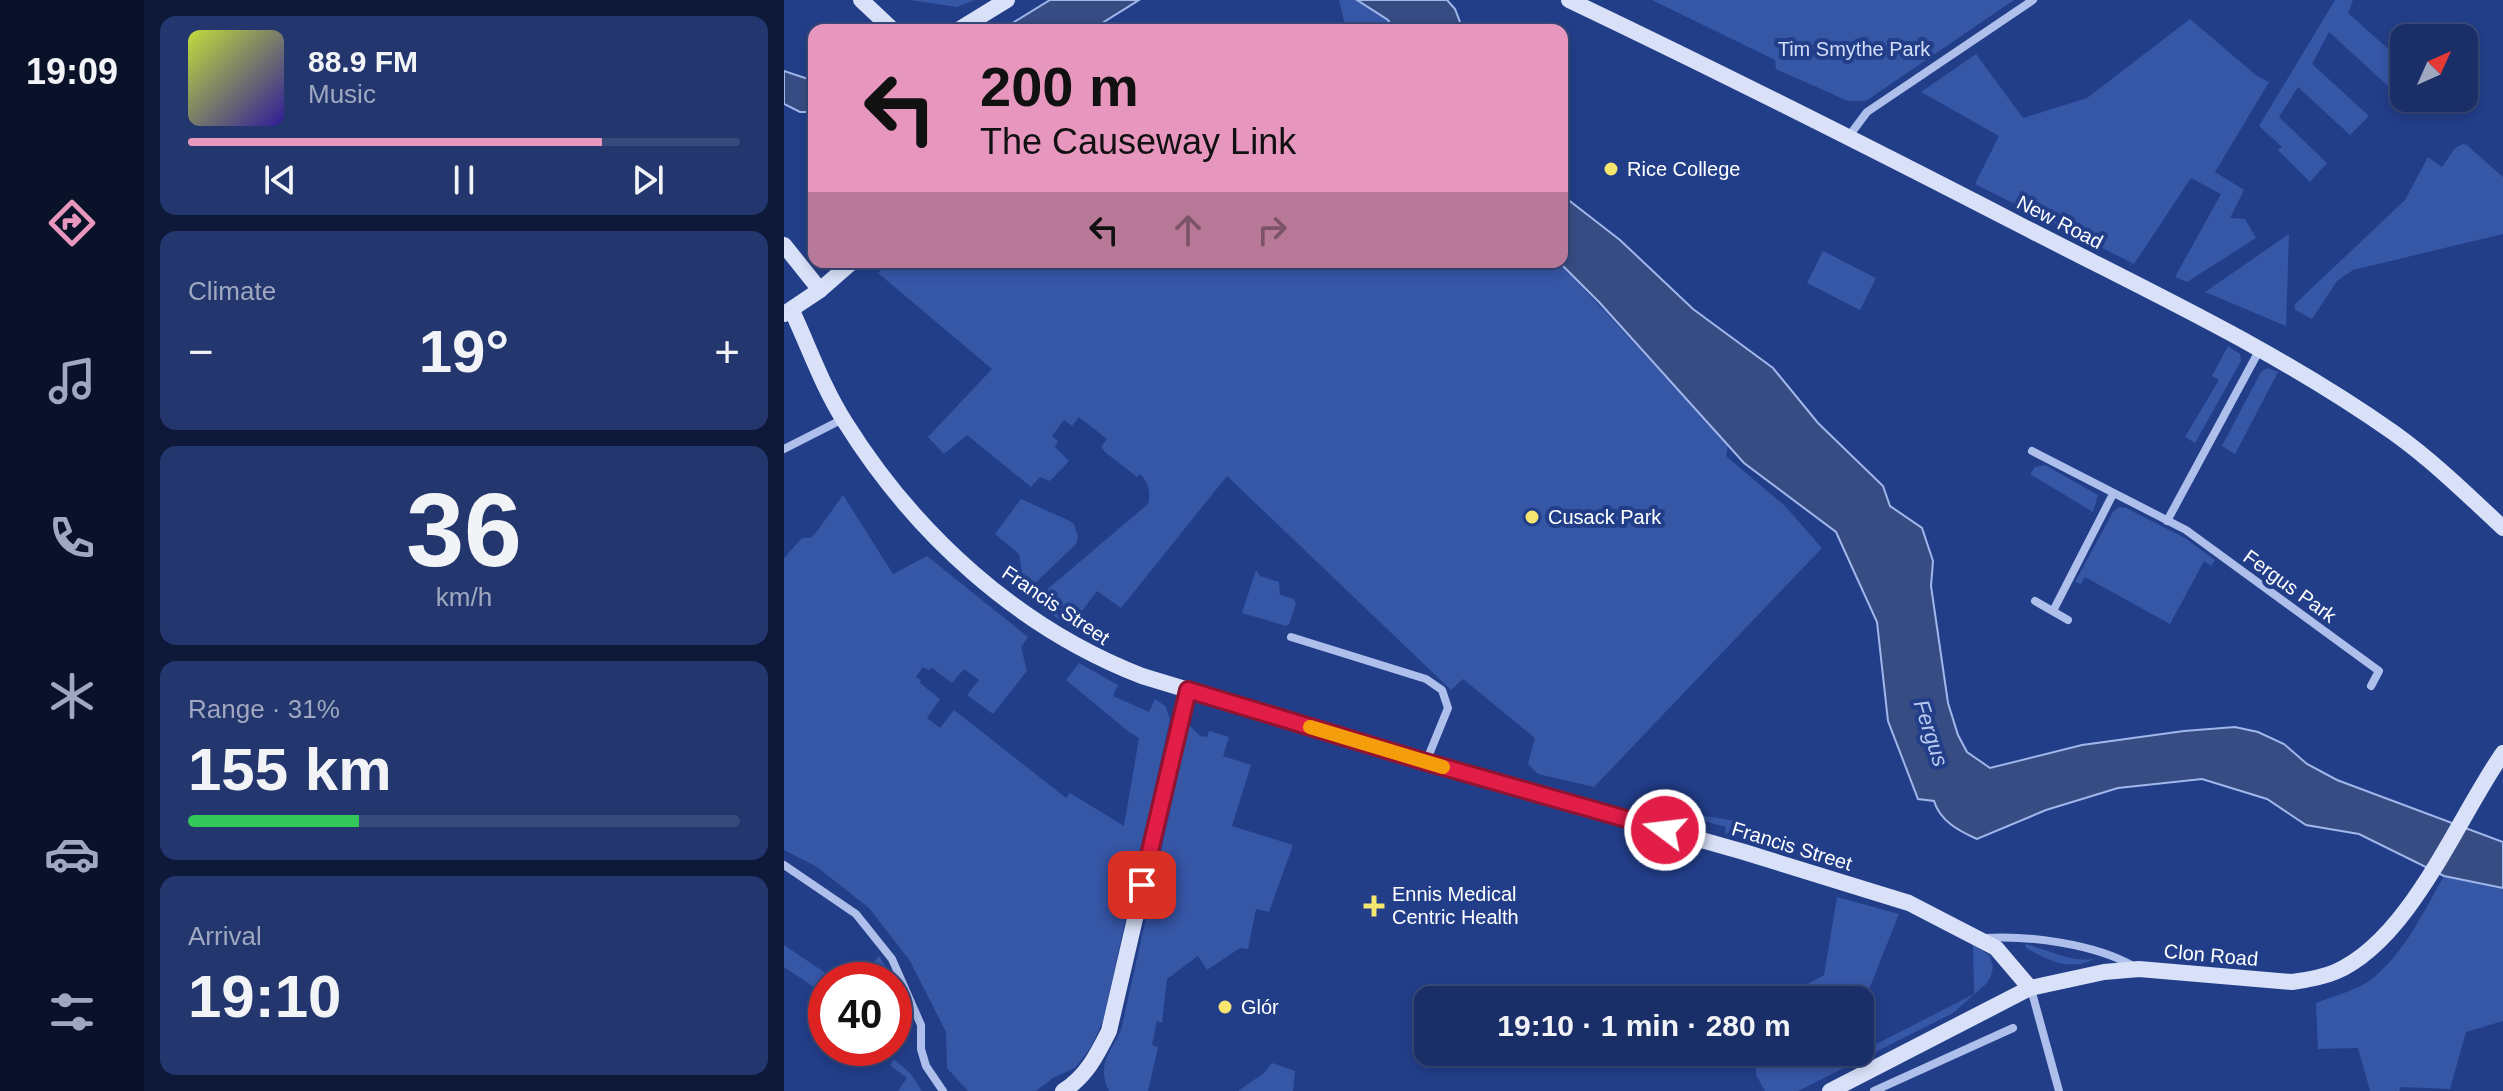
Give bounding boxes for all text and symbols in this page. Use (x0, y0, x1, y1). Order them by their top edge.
north arrow (2390, 24, 2478, 112)
map controls (2390, 24, 2478, 112)
park label: Tim Smythe Park (1778, 38, 1931, 60)
text: 88.9 FM (308, 45, 418, 78)
text: 19:09 (26, 51, 118, 92)
text: 200 m (980, 55, 1139, 118)
icon: left (848, 56, 952, 160)
text: Music (308, 79, 376, 109)
text: The Causeway Link (980, 121, 1296, 162)
icon: previous (258, 158, 302, 202)
icon: pause (442, 158, 486, 202)
icon: next (626, 158, 670, 202)
place label: Rice College (1627, 158, 1740, 180)
marker: Rice College (1602, 160, 1620, 178)
street label: New Road (2013, 191, 2107, 253)
icon: directions (44, 195, 100, 251)
icon: left (1082, 208, 1126, 252)
icon: ahead (1166, 208, 1210, 252)
icon: right (1250, 208, 1294, 252)
text: Climate (188, 276, 276, 306)
text: 19° (419, 318, 509, 385)
text: − (188, 327, 214, 376)
text: + (714, 327, 740, 376)
icon: music (44, 353, 100, 409)
text: 36 (406, 472, 522, 588)
place label: Cusack Park (1548, 506, 1662, 528)
marker: Cusack Park (1523, 508, 1541, 526)
icon: phone (44, 510, 100, 566)
street label: Fergus Park (2239, 545, 2341, 627)
street label: Francis Street (998, 561, 1114, 649)
text: km/h (436, 582, 492, 612)
icon: climate (44, 668, 100, 724)
text: Range · 31% (188, 694, 340, 724)
water label: Fergus (1909, 697, 1953, 769)
text: 155 km (188, 736, 392, 803)
position arrow (1623, 788, 1707, 872)
street label: Francis Street (1729, 817, 1855, 875)
icon: car (44, 826, 100, 882)
pin (1108, 851, 1176, 919)
icon: arrive (1120, 863, 1164, 907)
place label: Ennis Medical Centric Health (1392, 883, 1519, 928)
marker: Ennis Medical Centric Health (1363, 895, 1385, 917)
text: Arrival (188, 921, 262, 951)
street label: Clon Road (2163, 940, 2259, 970)
speed limit sign: 40 (808, 962, 912, 1066)
text: 19:10 (188, 963, 341, 1030)
icon: filters (44, 984, 100, 1040)
place label: Glór (1241, 996, 1279, 1018)
marker: Glór (1216, 998, 1234, 1016)
text: 19:10 · 1 min · 280 m (1497, 1009, 1791, 1042)

